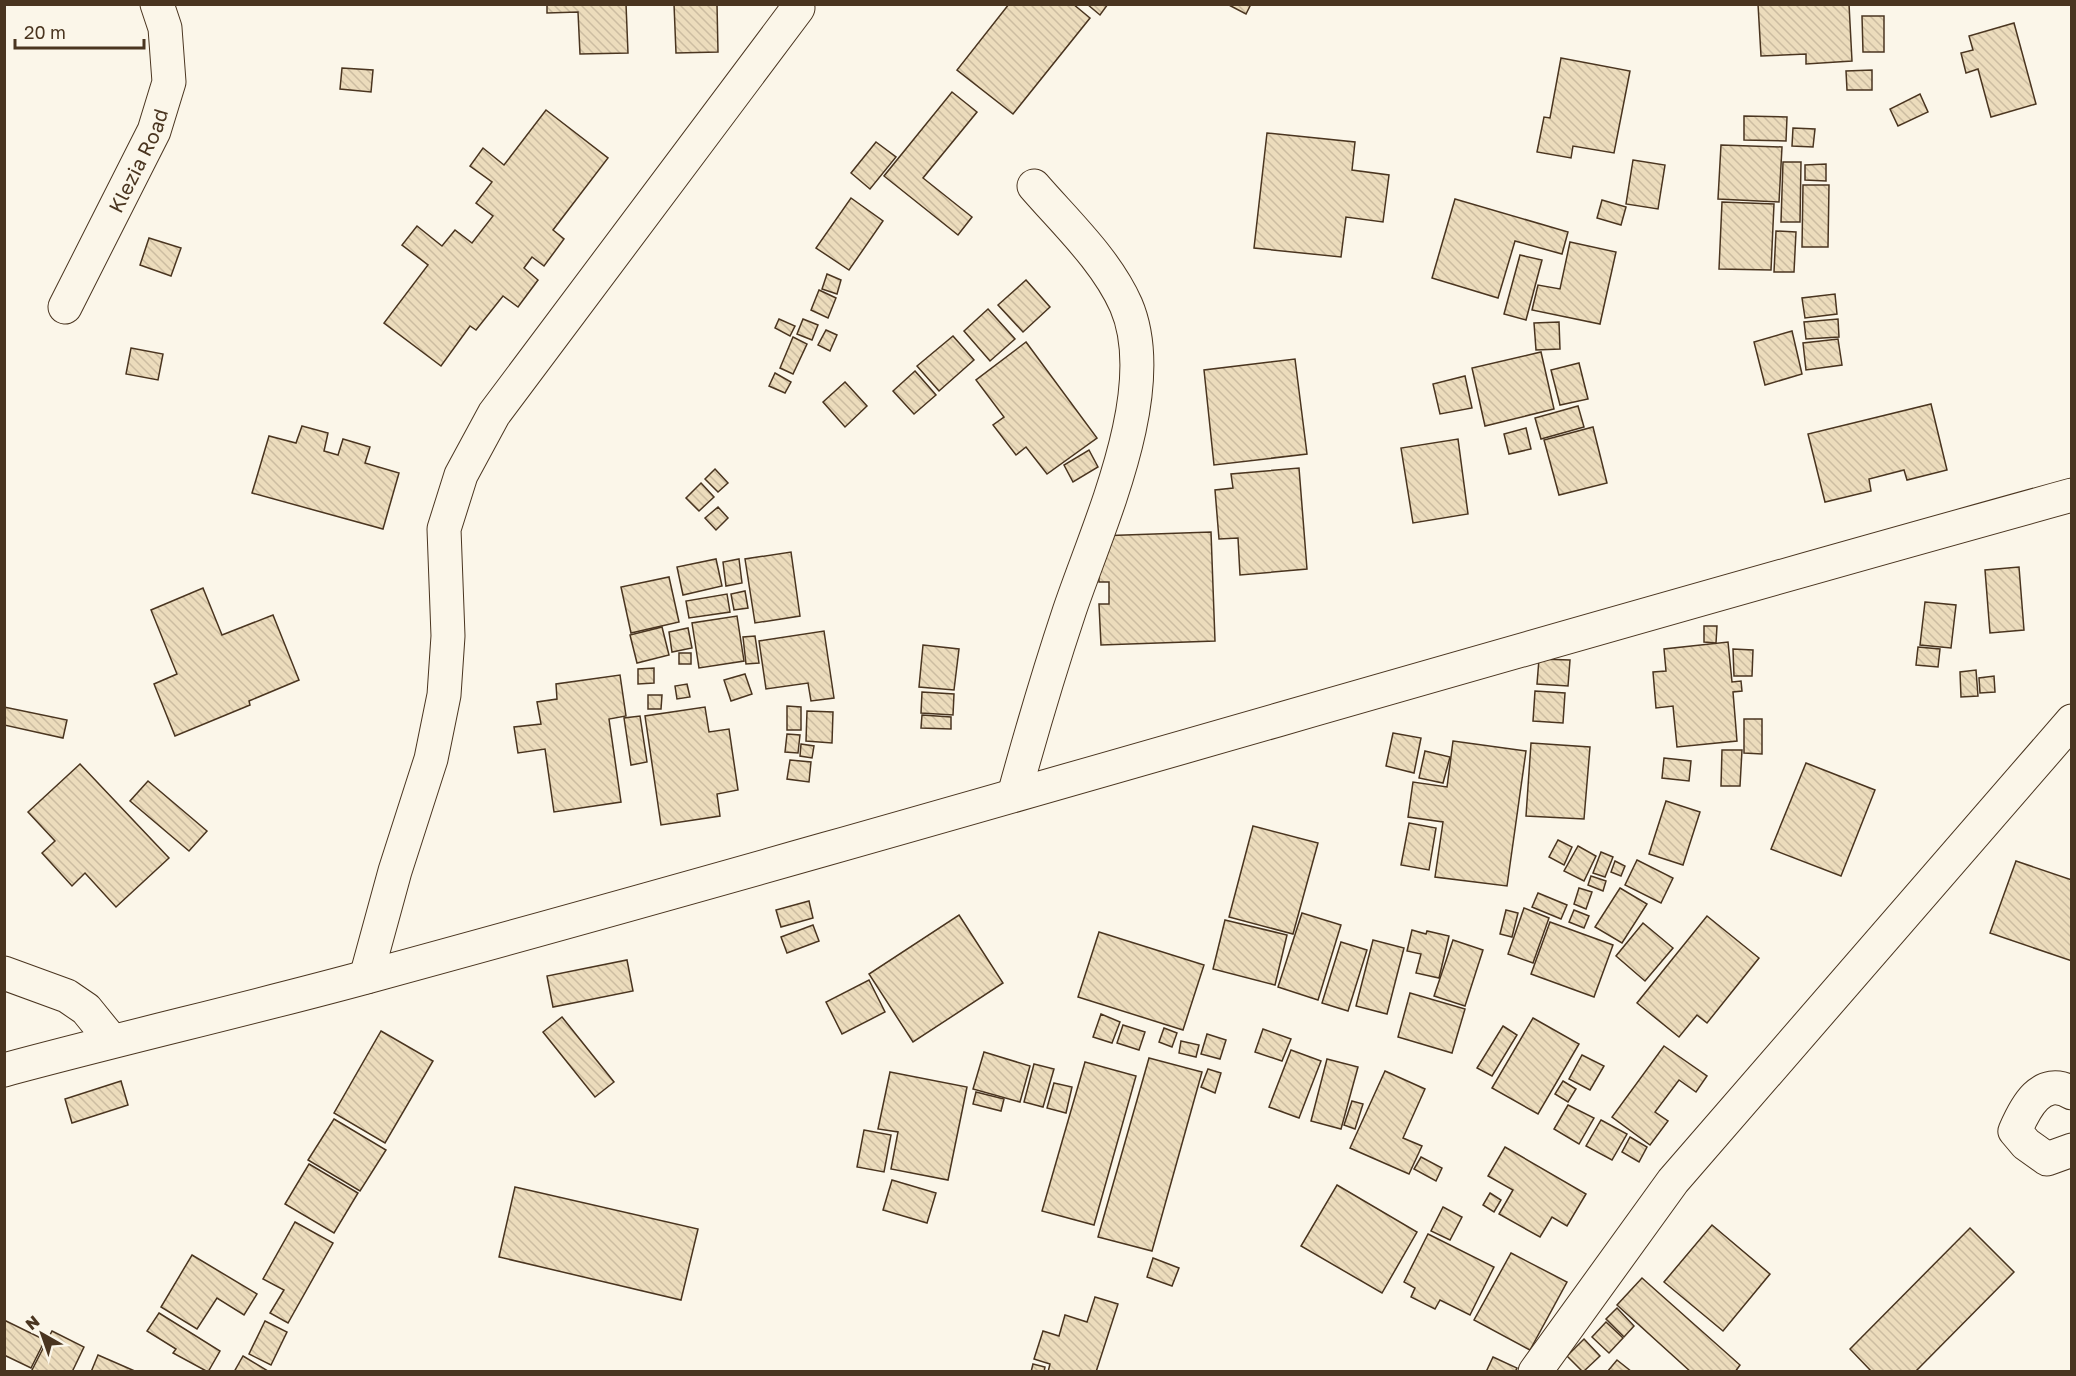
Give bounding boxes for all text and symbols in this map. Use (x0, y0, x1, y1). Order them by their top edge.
scale bar (15, 12, 144, 50)
text: 20 m (24, 21, 66, 43)
street label: Klezia Road (103, 106, 172, 216)
north arrow (12, 1304, 72, 1364)
text: N (21, 1311, 43, 1334)

